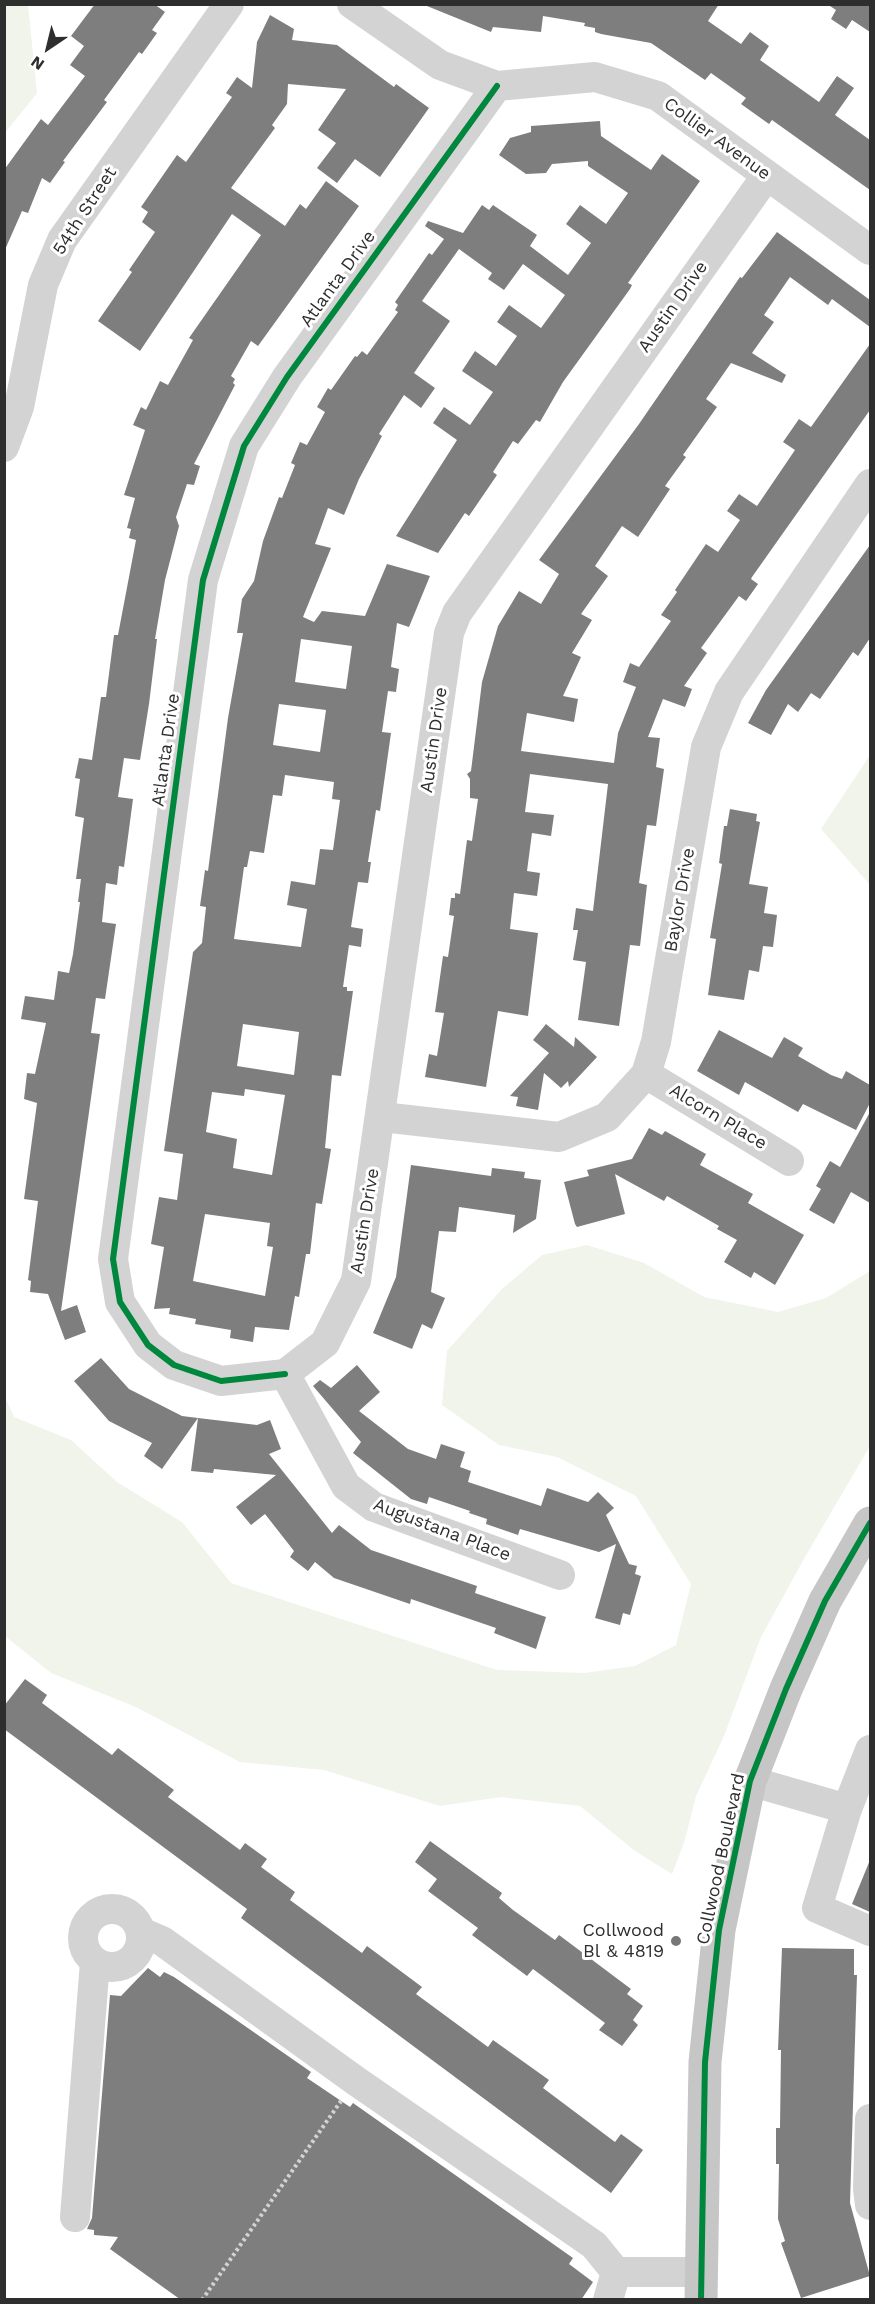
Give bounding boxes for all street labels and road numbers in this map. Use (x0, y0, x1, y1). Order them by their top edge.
street label: Collier Avenue (659, 93, 775, 185)
street label: 54th Street (49, 163, 121, 259)
street label: Atlanta Drive (296, 226, 380, 332)
street label: Austin Drive (634, 257, 712, 357)
street label: Austin Drive (416, 686, 452, 794)
street label: Atlanta Drive (147, 692, 185, 808)
street label: Baylor Drive (660, 846, 700, 954)
street label: Alcorn Place (665, 1079, 771, 1155)
street label: Austin Drive (346, 1167, 384, 1275)
street label: Augustana Place (370, 1494, 514, 1566)
street label: Collwood Boulevard (692, 1771, 750, 1947)

